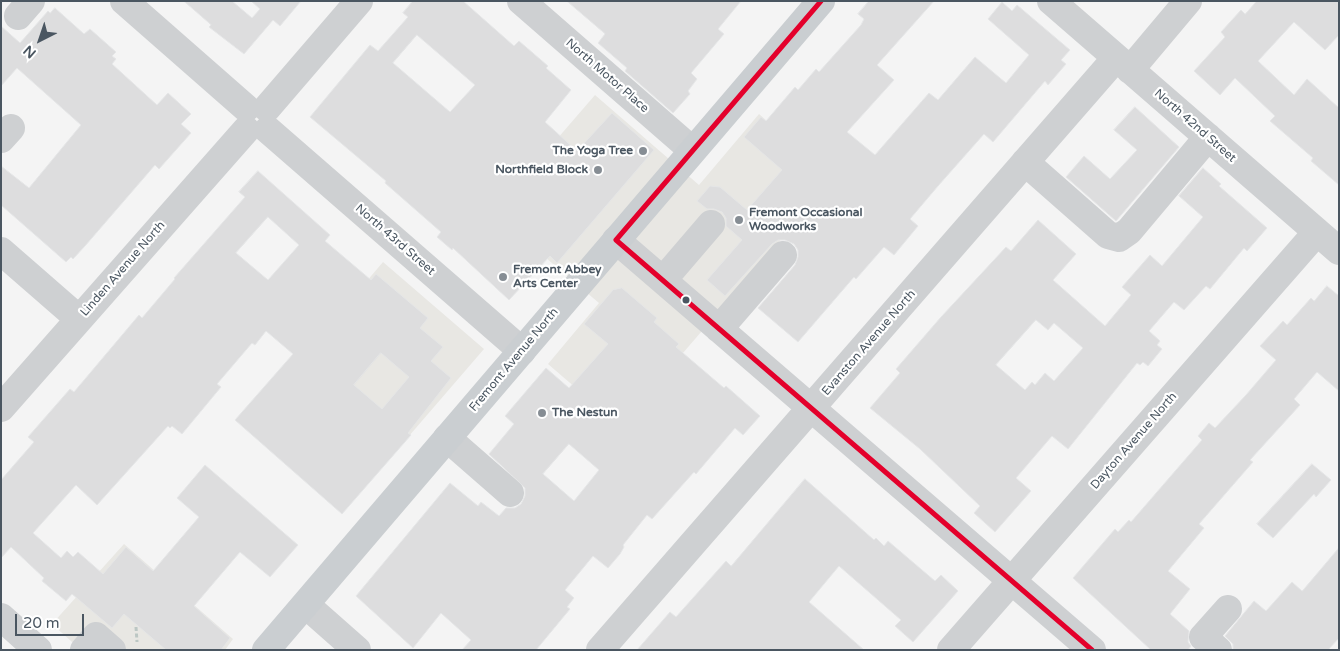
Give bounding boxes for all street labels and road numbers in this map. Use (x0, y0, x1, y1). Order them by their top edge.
street label: North Motor Place (562, 36, 652, 116)
street label: North 42nd Street (1151, 87, 1239, 165)
street label: North 43rd Street (352, 201, 438, 279)
street label: Linden Avenue North (78, 218, 168, 320)
street label: Evanston Avenue North (819, 287, 919, 399)
street label: Fremont Avenue North (466, 305, 562, 415)
street label: Dayton Avenue North (1088, 390, 1180, 492)

